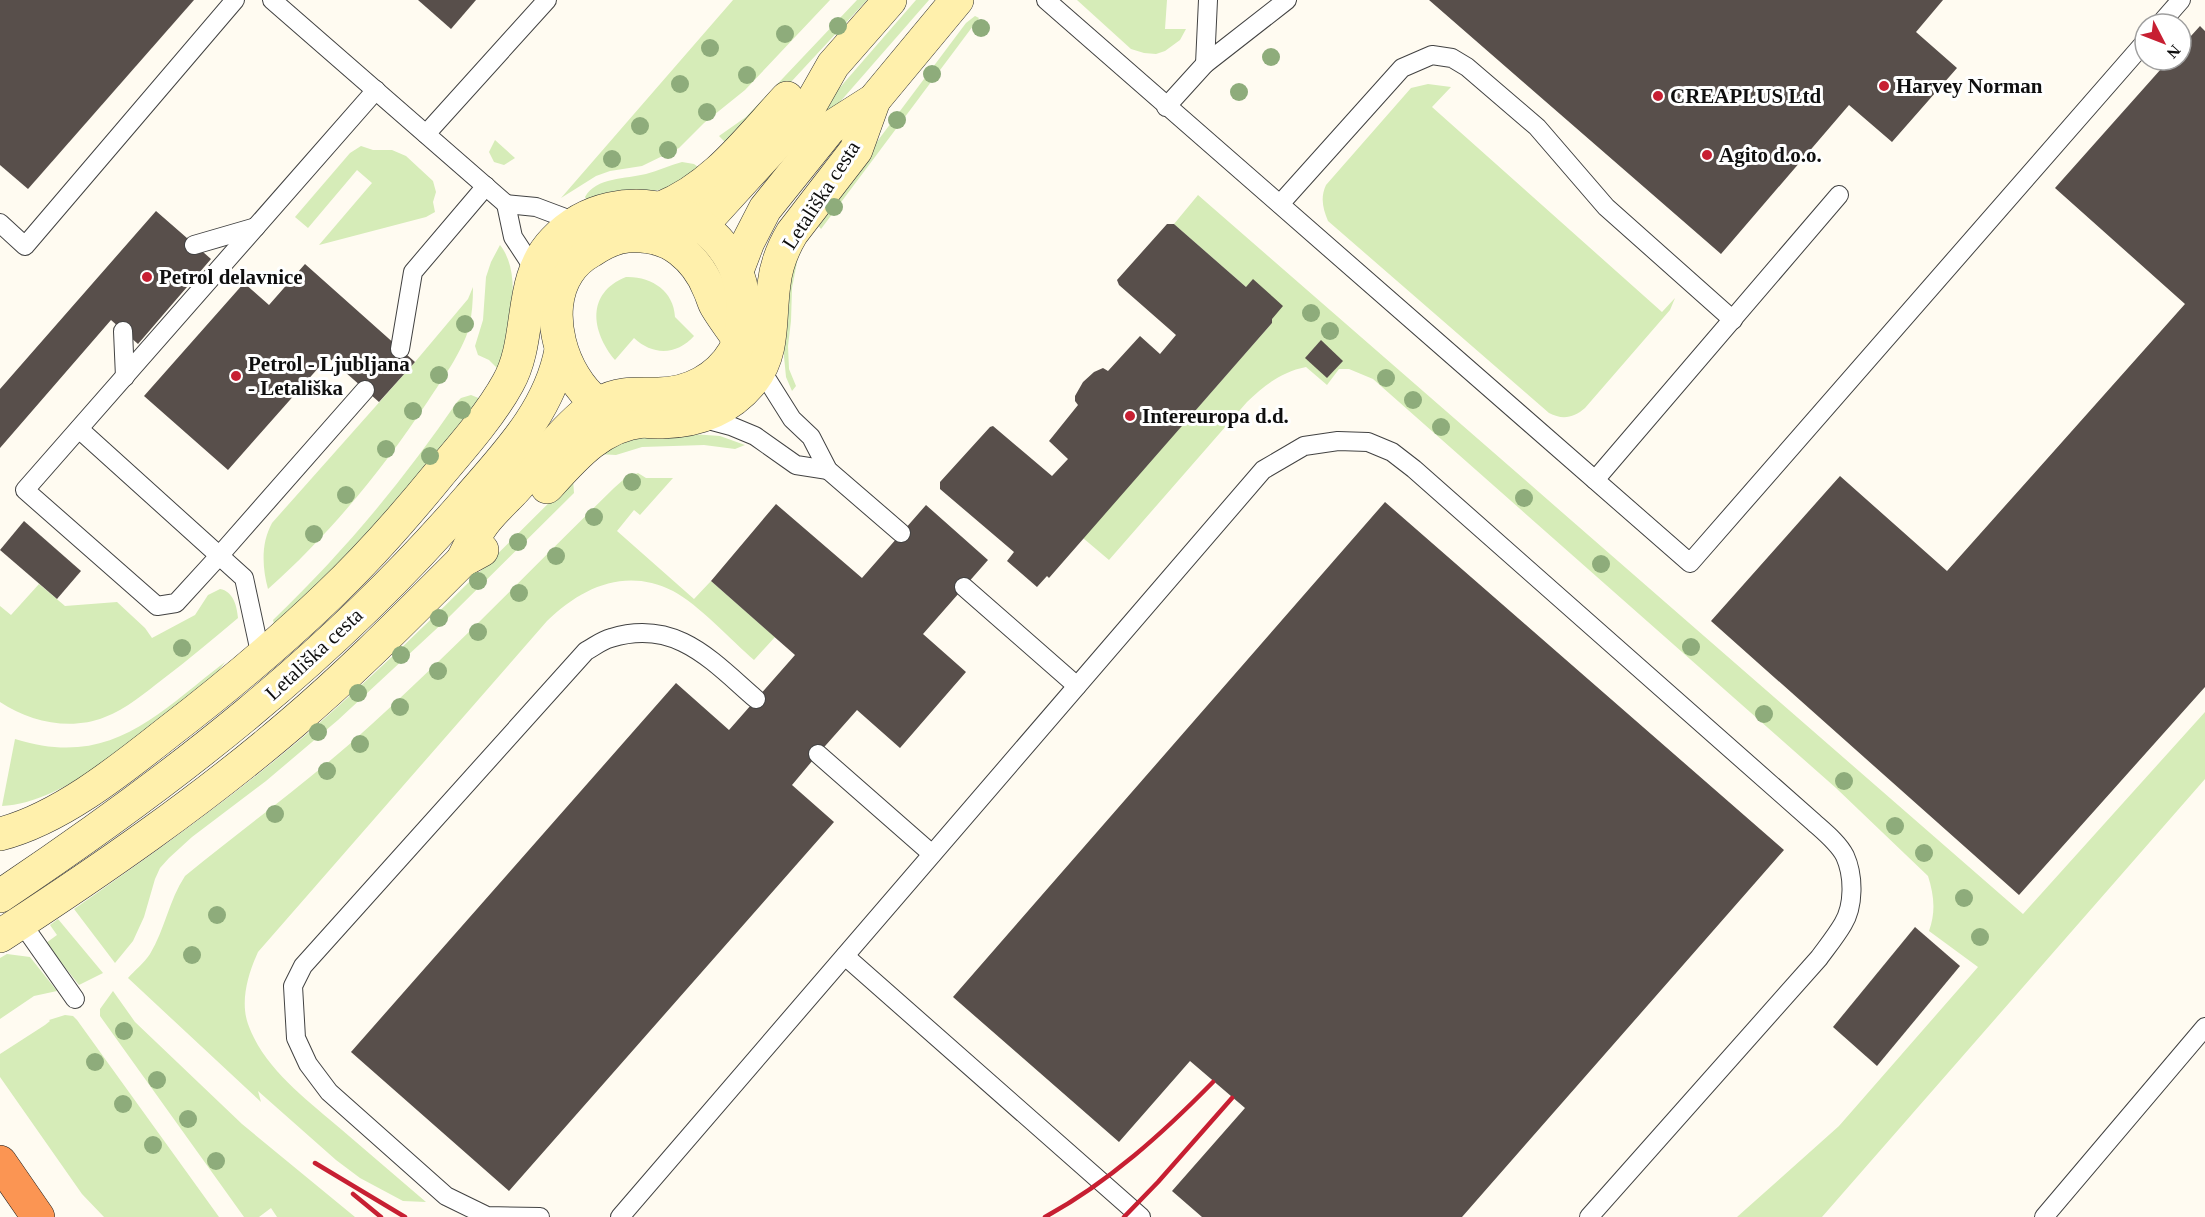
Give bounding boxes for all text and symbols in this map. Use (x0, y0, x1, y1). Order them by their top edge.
north arrow (2133, 12, 2193, 72)
text: N (2163, 42, 2184, 62)
place label: Harvey Norman (1896, 74, 2043, 98)
marker: Harvey Norman (1877, 79, 1891, 93)
place label: CREAPLUS Ltd (1670, 84, 1821, 108)
marker: CREAPLUS Ltd (1651, 89, 1665, 103)
street label: Letališka cesta (777, 136, 865, 254)
place label: Agito d.o.o. (1719, 143, 1822, 167)
marker: Agito d.o.o. (1700, 148, 1714, 162)
place label: Petrol delavnice (159, 265, 303, 289)
marker: Petrol delavnice (140, 270, 154, 284)
place label: Petrol - Ljubljana - Letališka (248, 352, 410, 400)
marker: Petrol - Ljubljana - Letališka (229, 369, 243, 383)
place label: Intereuropa d.d. (1142, 404, 1289, 428)
marker: Intereuropa d.d. (1123, 409, 1137, 423)
street label: Letališka cesta (260, 602, 368, 705)

